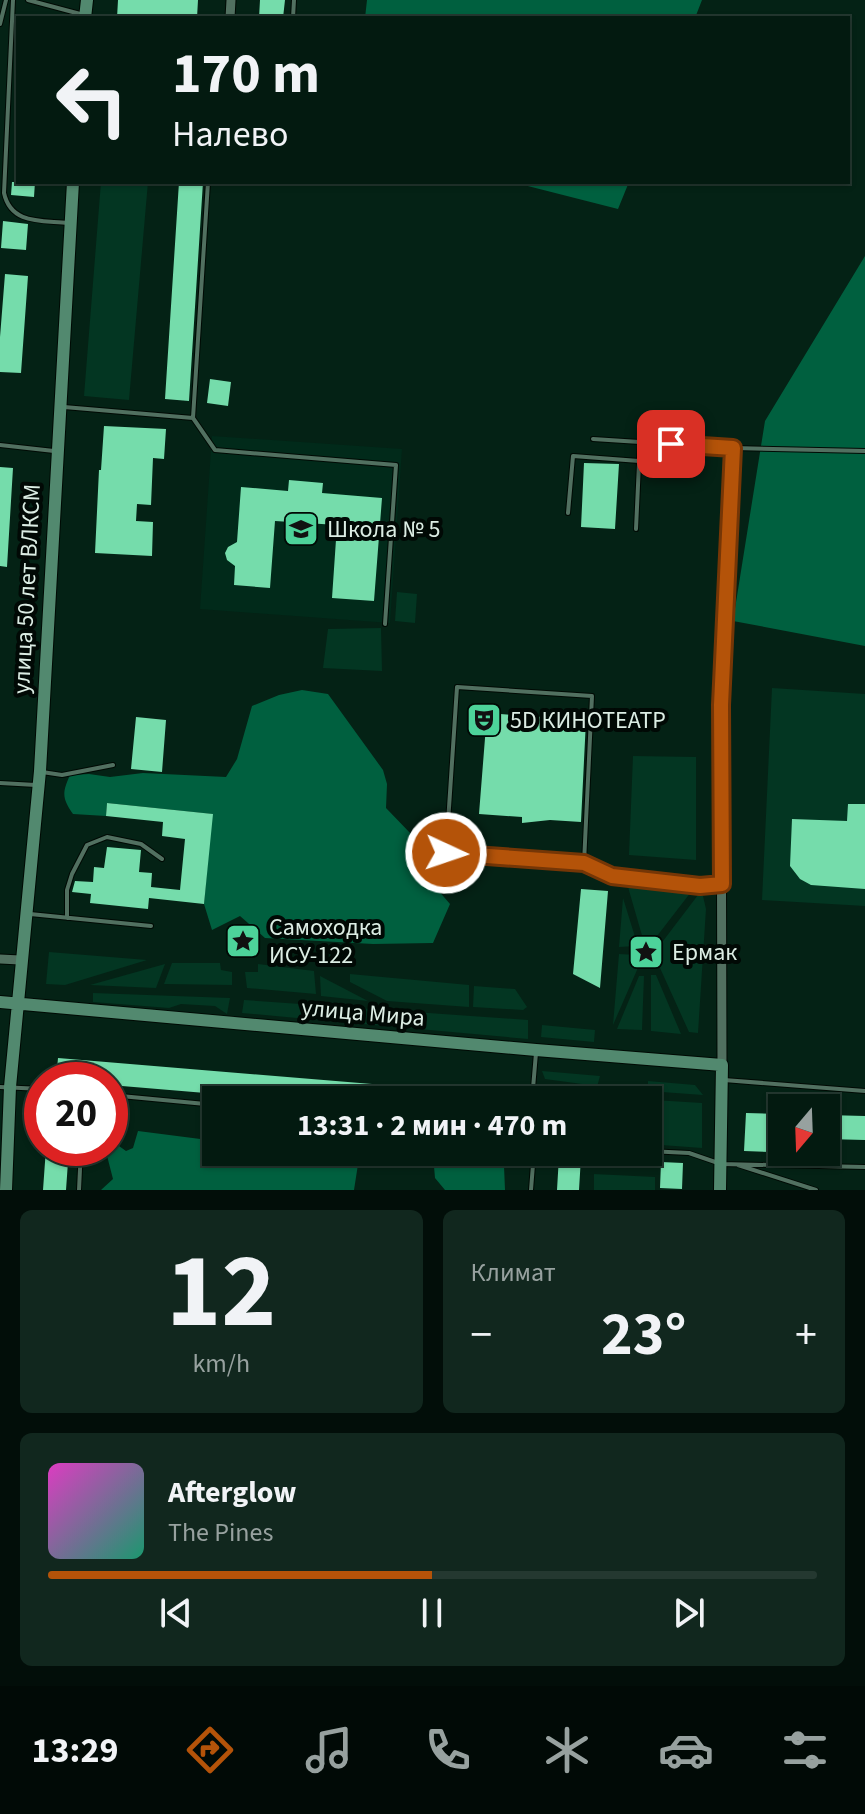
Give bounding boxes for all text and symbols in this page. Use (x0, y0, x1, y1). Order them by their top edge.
text: 170 m (172, 35, 320, 114)
icon: left (40, 48, 144, 152)
text: Налево (172, 109, 288, 160)
pin (637, 410, 705, 478)
icon: arrive (649, 422, 693, 466)
street label: улица 50 лет ВЛКСМ (4, 483, 50, 695)
school or university icon: Школа № 5 (282, 510, 320, 548)
place label: Школа № 5 (327, 512, 440, 547)
theatre icon: 5D КИНОТЕАТР (465, 701, 503, 739)
place label: 5D КИНОТЕАТР (510, 703, 666, 738)
position arrow (404, 811, 488, 895)
place label: Самоходка ИСУ-122 (269, 910, 382, 973)
place icon: Самоходка ИСУ-122 (224, 922, 262, 960)
place icon: Ермак (627, 933, 665, 971)
place label: Ермак (672, 935, 737, 970)
street label: улица Мира (300, 990, 426, 1036)
speed limit sign: 20 (24, 1062, 128, 1166)
north arrow (768, 1094, 840, 1166)
map controls (768, 1094, 840, 1166)
text: 13:31 · 2 мин · 470 m (297, 1104, 567, 1147)
text: 12 (166, 1219, 276, 1367)
text: Климат (471, 1254, 556, 1291)
text: 23° (601, 1293, 686, 1378)
text: − (471, 1304, 492, 1367)
text: + (795, 1304, 817, 1367)
text: km/h (192, 1345, 250, 1382)
text: Afterglow (168, 1471, 296, 1514)
text: The Pines (168, 1514, 273, 1551)
icon: previous (154, 1591, 198, 1635)
icon: pause (410, 1591, 454, 1635)
icon: next (667, 1591, 711, 1635)
icon: directions (182, 1722, 238, 1778)
icon: music (301, 1722, 357, 1778)
icon: phone (420, 1722, 476, 1778)
icon: climate (539, 1722, 595, 1778)
icon: car (658, 1722, 714, 1778)
icon: filters (777, 1722, 833, 1778)
text: 13:29 (32, 1725, 118, 1776)

